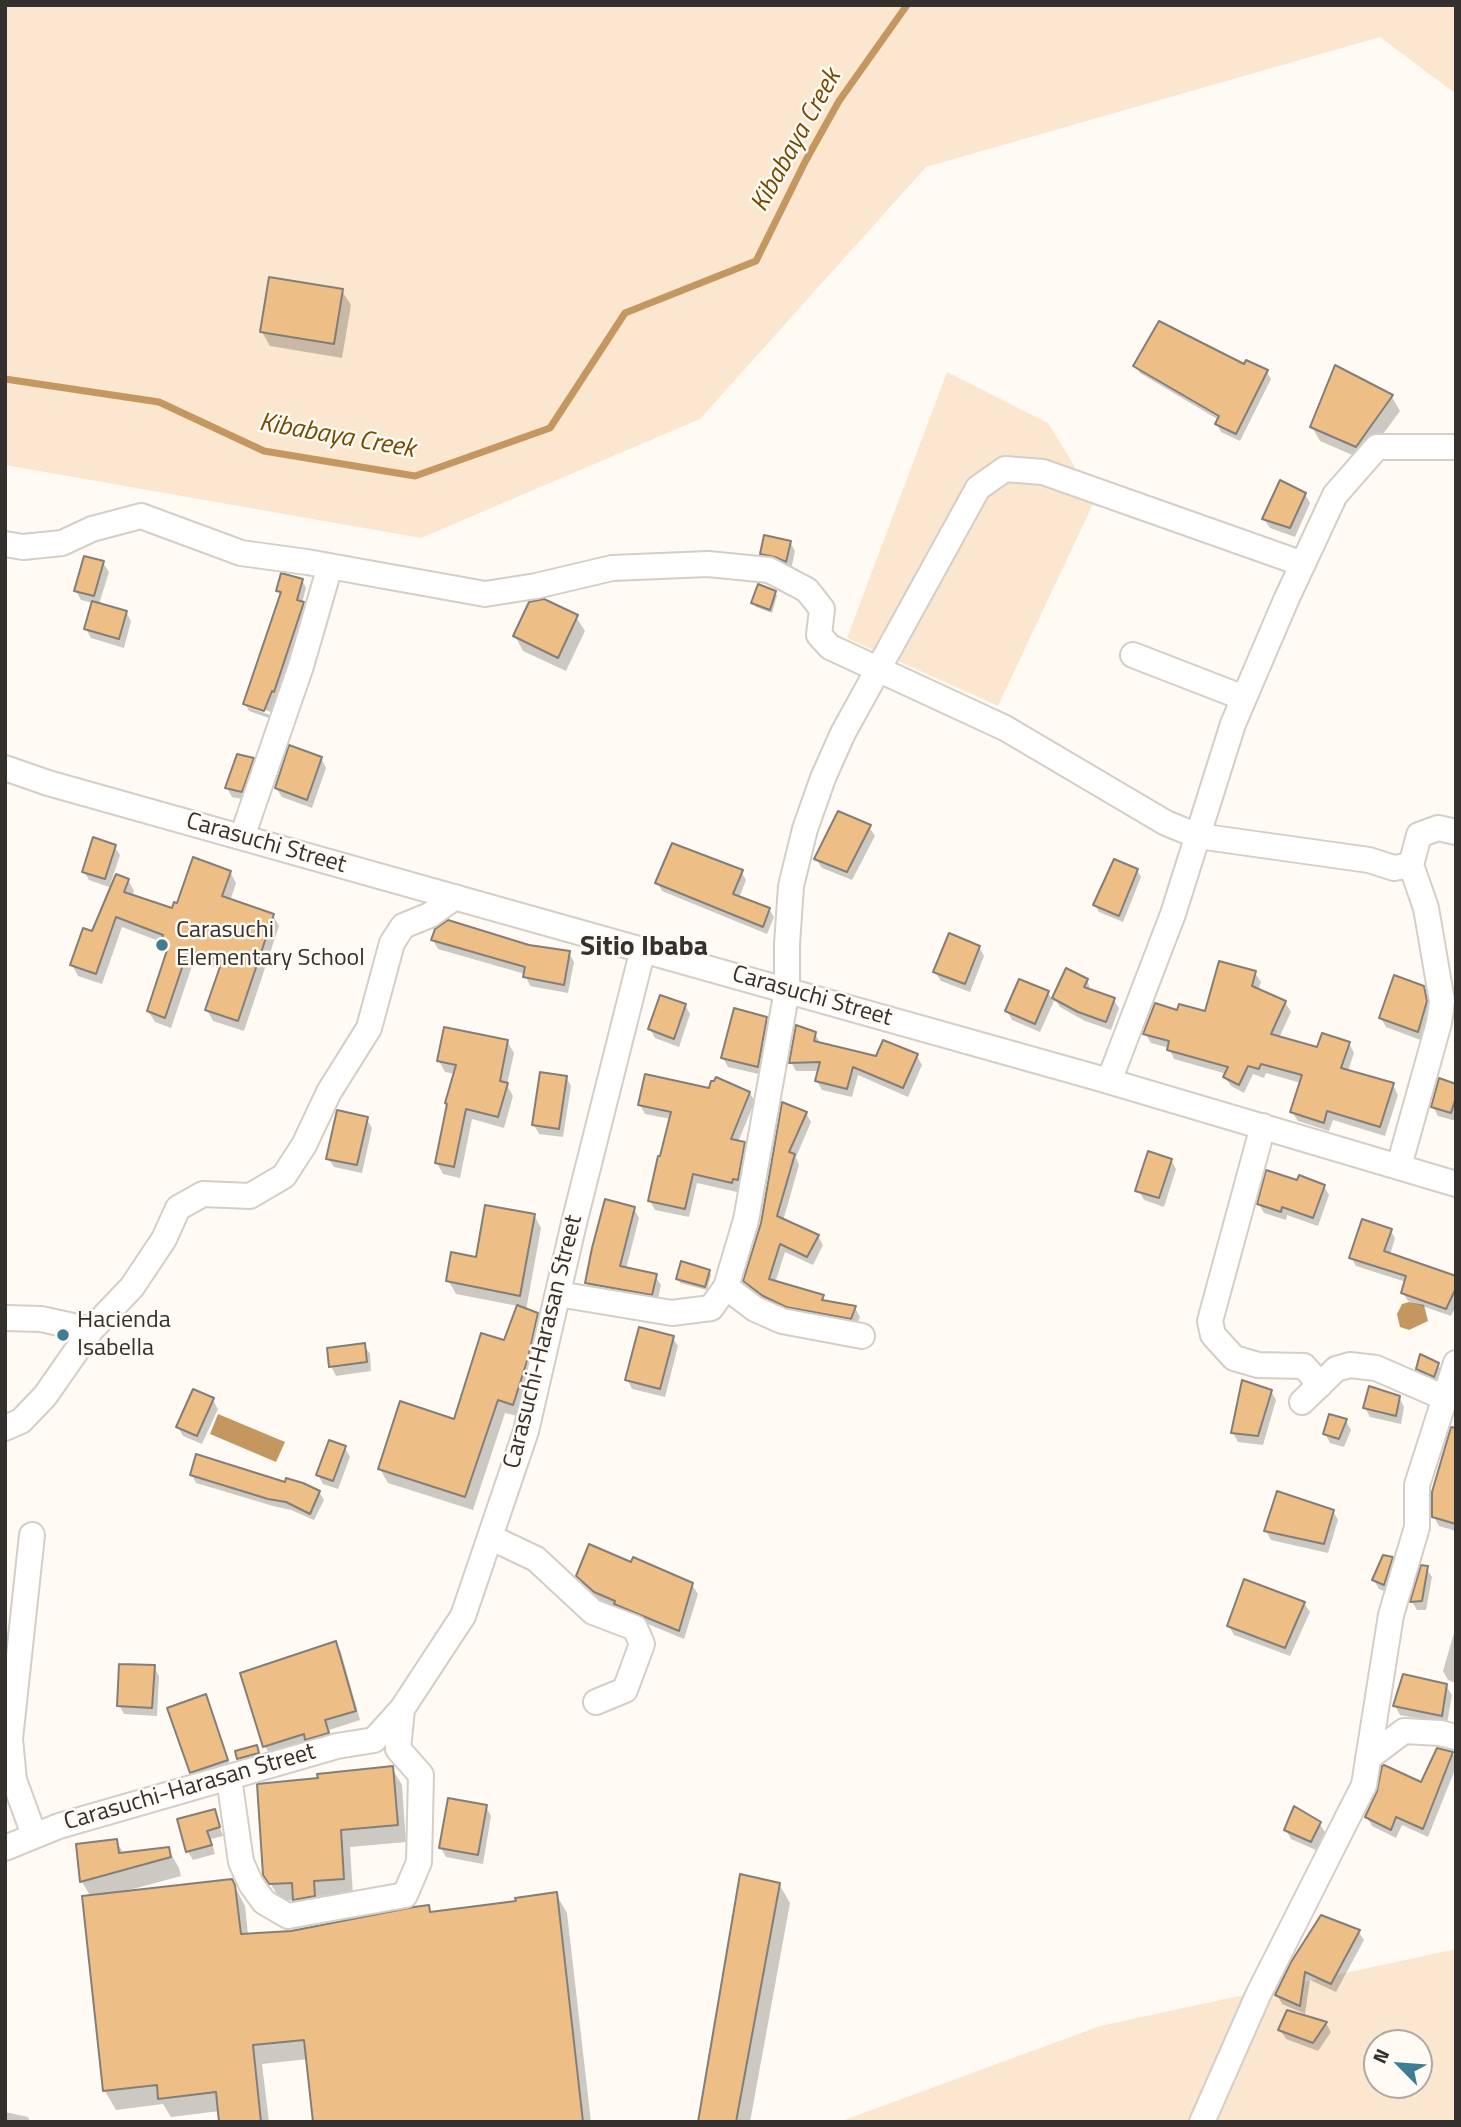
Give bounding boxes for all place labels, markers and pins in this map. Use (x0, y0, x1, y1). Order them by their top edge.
place label: Carasuchi Elementary School (176, 917, 365, 973)
marker: Carasuchi Elementary School (154, 937, 170, 953)
place label: Hacienda Isabella (77, 1307, 171, 1363)
marker: Hacienda Isabella (55, 1327, 71, 1343)

